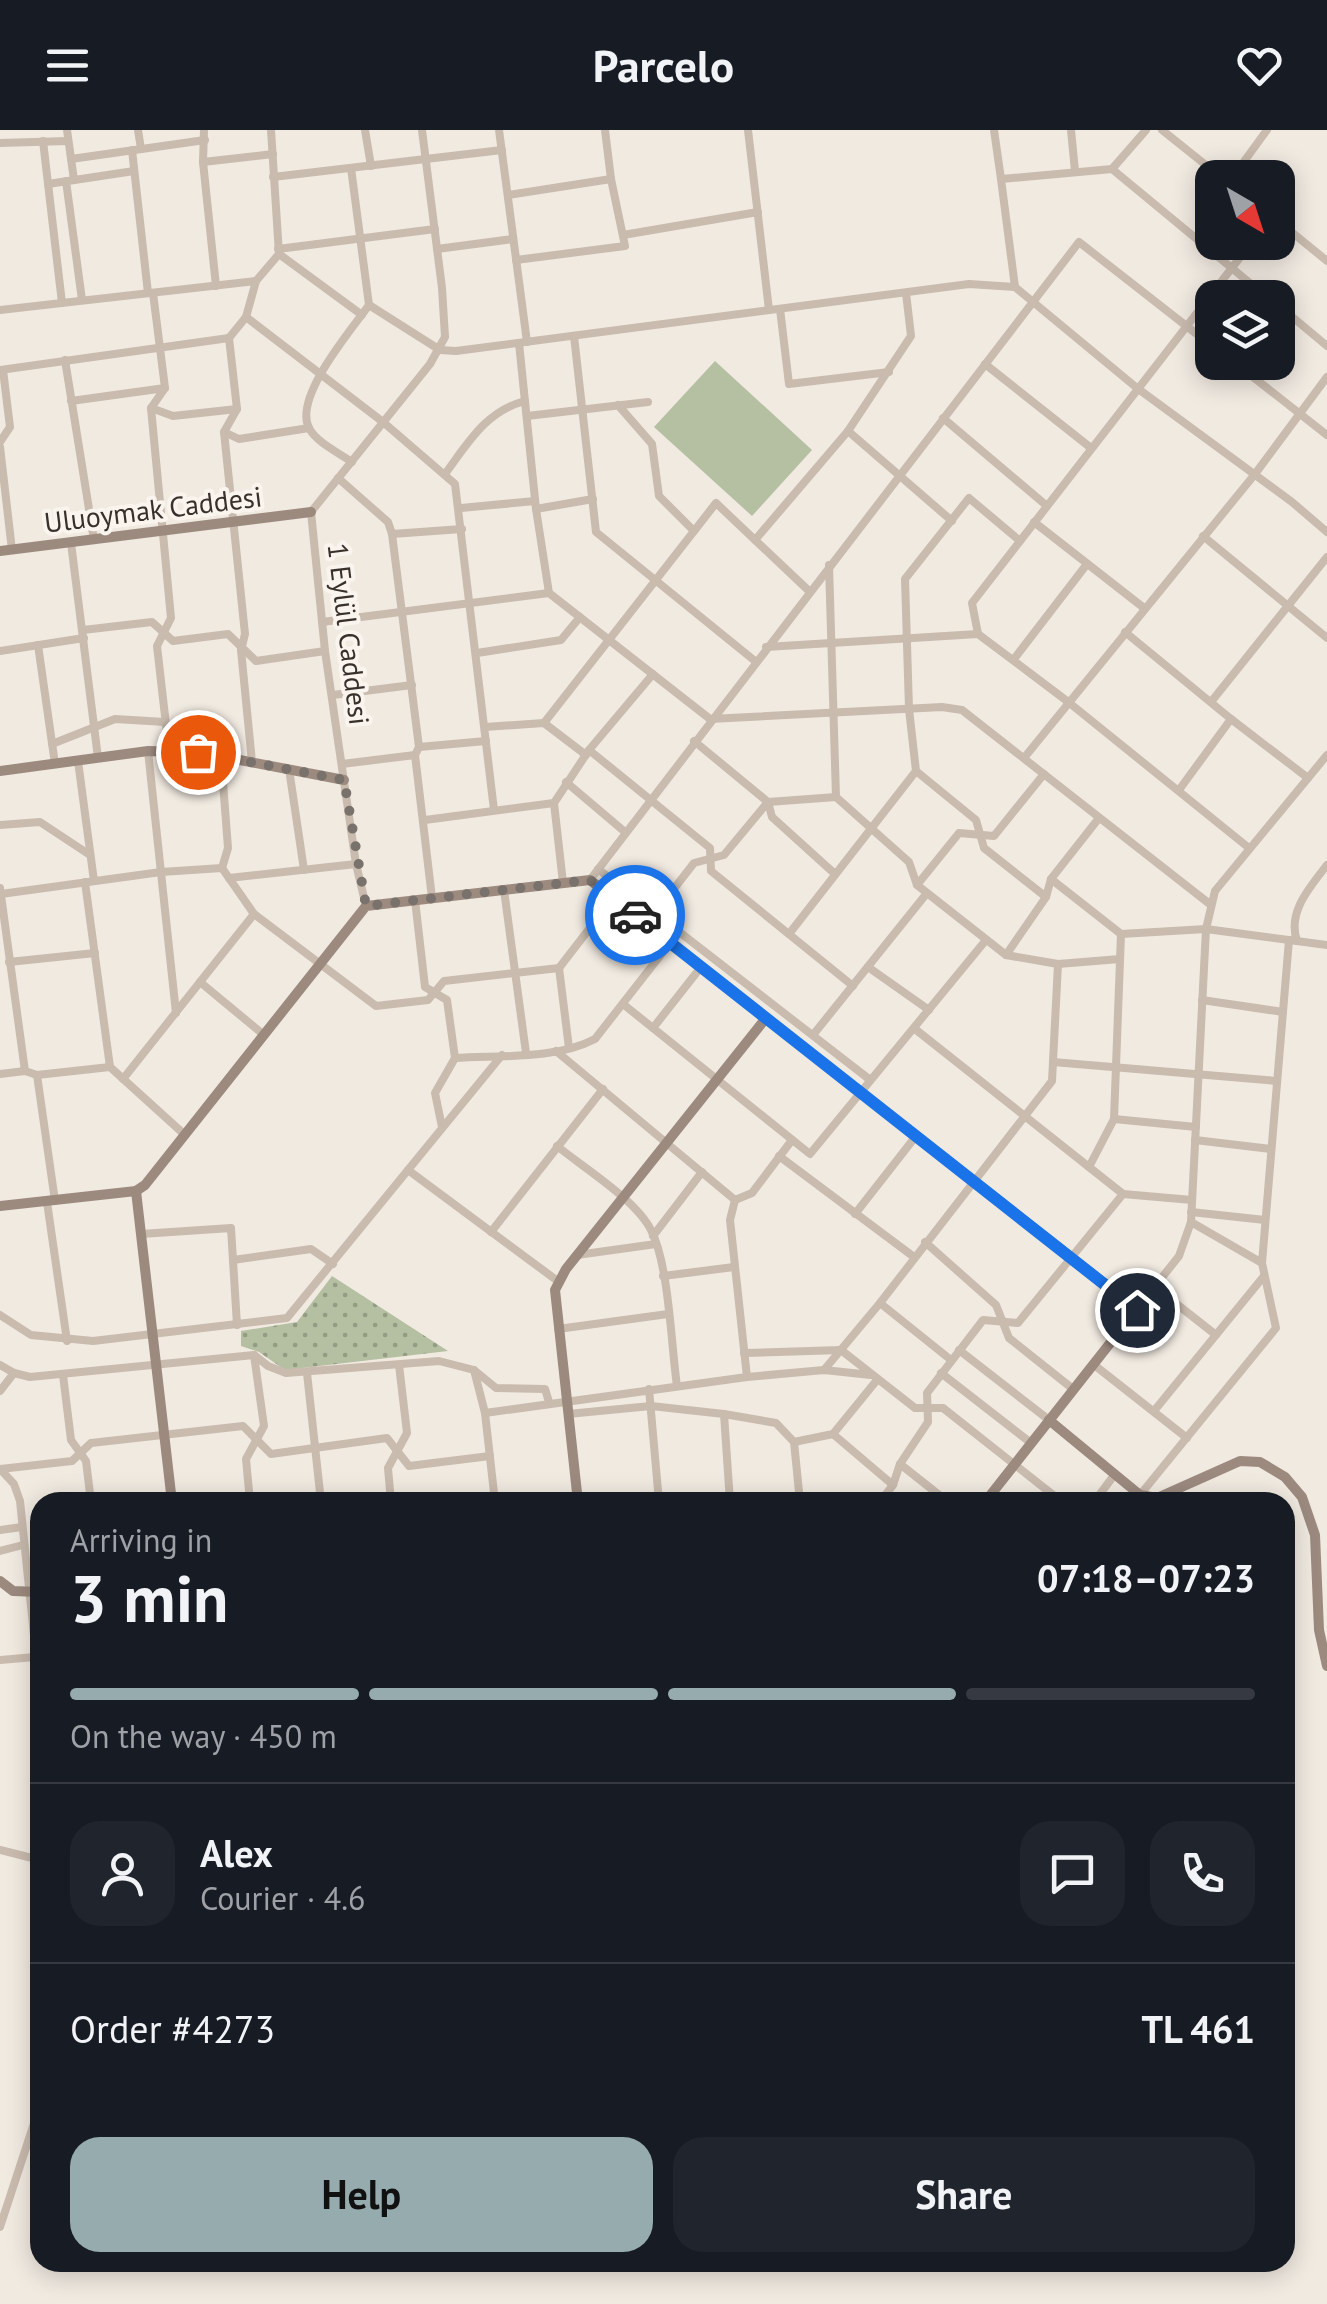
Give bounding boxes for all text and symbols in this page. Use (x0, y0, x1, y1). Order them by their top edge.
text: Parcelo (593, 36, 734, 94)
icon: menu (40, 38, 95, 93)
icon: heart (1232, 38, 1287, 93)
north arrow (1195, 160, 1295, 260)
map controls (1195, 160, 1295, 380)
button: layers (1195, 280, 1295, 380)
street label: Uluoymak Caddesi (42, 477, 264, 541)
street label: 1 Eylül Caddesi (320, 541, 378, 727)
pin (156, 710, 241, 795)
icon: bag (171, 725, 226, 780)
courier (585, 865, 685, 965)
icon: car (608, 888, 663, 943)
pin (1095, 1268, 1180, 1353)
icon: home (1110, 1283, 1165, 1338)
text: Arriving in (70, 1519, 212, 1561)
text: 07:18–07:23 (1037, 1553, 1255, 1602)
text: 3 min (70, 1556, 229, 1640)
text: On the way · 450 m (70, 1715, 337, 1757)
button: person (70, 1821, 175, 1926)
button: chat (1020, 1821, 1125, 1926)
button: phone (1150, 1821, 1255, 1926)
text: Alex (200, 1828, 273, 1877)
text: Courier · 4.6 (200, 1877, 366, 1919)
text: Order #4273 (70, 2004, 275, 2053)
text: TL 461 (1142, 2004, 1255, 2053)
button: Help (70, 2137, 653, 2252)
button: Share (673, 2137, 1255, 2252)

